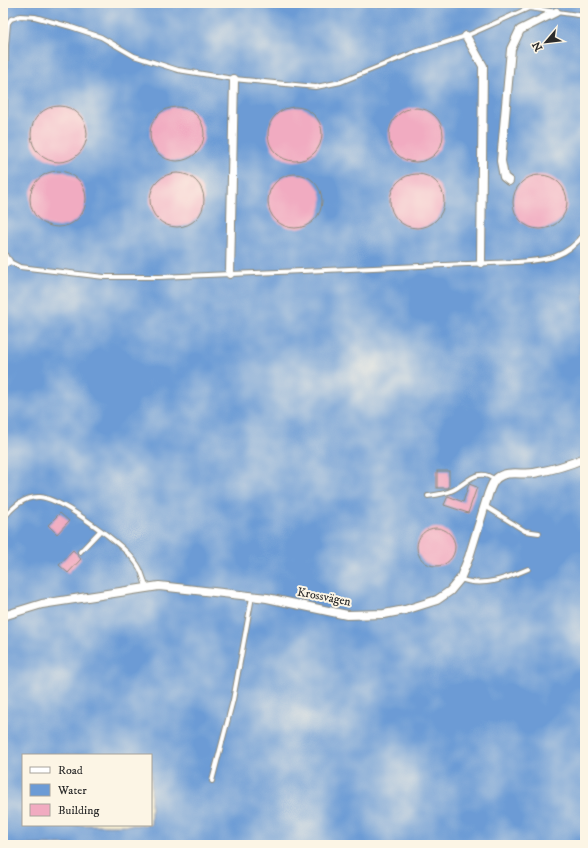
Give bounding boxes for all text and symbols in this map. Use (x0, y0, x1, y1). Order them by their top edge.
north arrow (526, 22, 566, 62)
text: N (530, 39, 546, 53)
street label: Krossvägen (296, 584, 353, 610)
legend (22, 754, 152, 826)
text: Road (58, 763, 83, 778)
text: Water (57, 783, 87, 798)
text: Building (58, 803, 99, 818)

